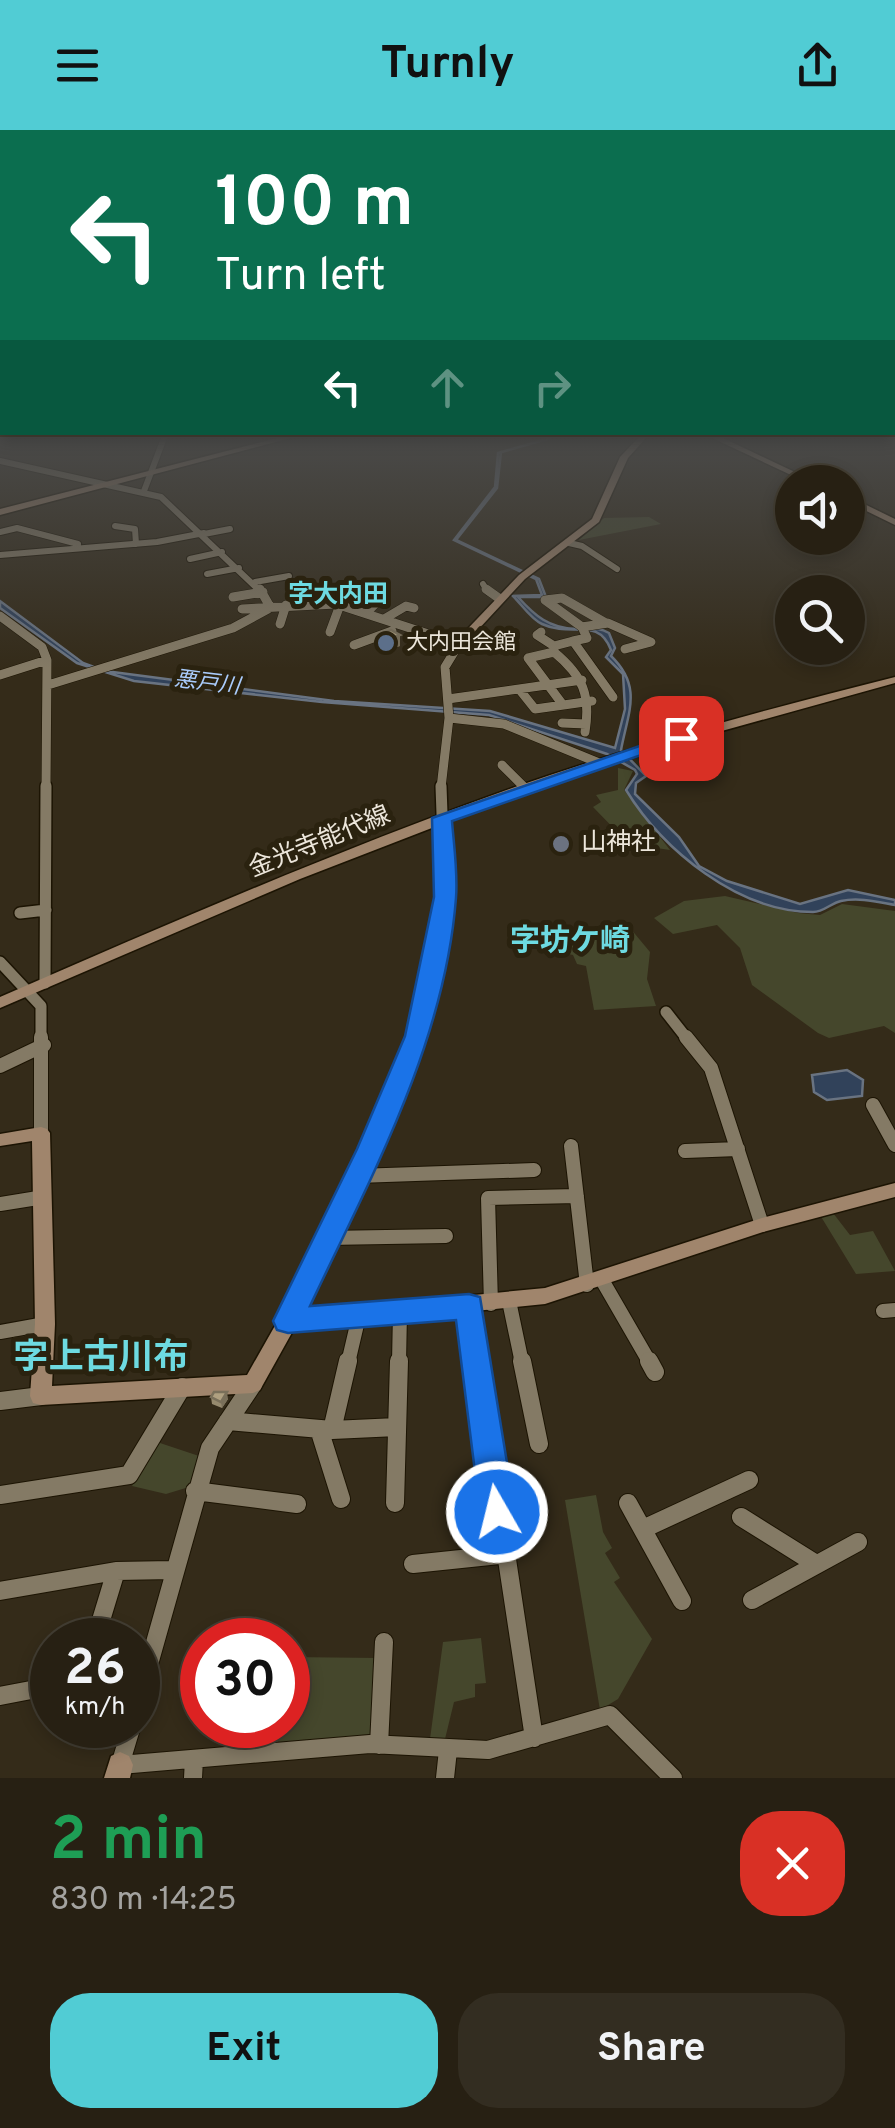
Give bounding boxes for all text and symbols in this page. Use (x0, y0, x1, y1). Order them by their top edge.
text: Turnly (380, 37, 515, 94)
icon: menu (50, 38, 105, 93)
icon: share (790, 38, 845, 93)
text: 100 m (215, 162, 414, 251)
icon: left (50, 170, 180, 300)
text: Turn left (215, 249, 386, 306)
icon: left (315, 360, 370, 415)
icon: ahead (420, 360, 475, 415)
icon: right (525, 360, 580, 415)
map controls (775, 465, 865, 665)
button: sound (775, 465, 865, 555)
button: search (775, 575, 865, 665)
district label: 字大内田 (288, 580, 388, 612)
place label: 大内田会館 (406, 630, 516, 657)
marker: 大内田会館 (375, 632, 397, 654)
water label: 悪戸川 (173, 667, 243, 702)
pin (639, 696, 724, 781)
icon: arrive (654, 711, 709, 766)
street label: 金光寺能代線 (244, 800, 396, 886)
place label: 山神社 (581, 828, 656, 860)
marker: 山神社 (550, 833, 572, 855)
district label: 字坊ケ崎 (510, 924, 630, 961)
district label: 字上古川布 (13, 1337, 189, 1381)
position arrow (445, 1460, 549, 1564)
speed limit sign: 30 (180, 1618, 310, 1748)
text: 26 (64, 1639, 126, 1702)
text: km/h (65, 1692, 125, 1724)
text: 2 min (50, 1805, 207, 1881)
button: close (740, 1811, 845, 1916)
text: 830 m · 14:25 (50, 1881, 237, 1921)
button: Exit (50, 1993, 438, 2108)
button: Share (458, 1993, 845, 2108)

